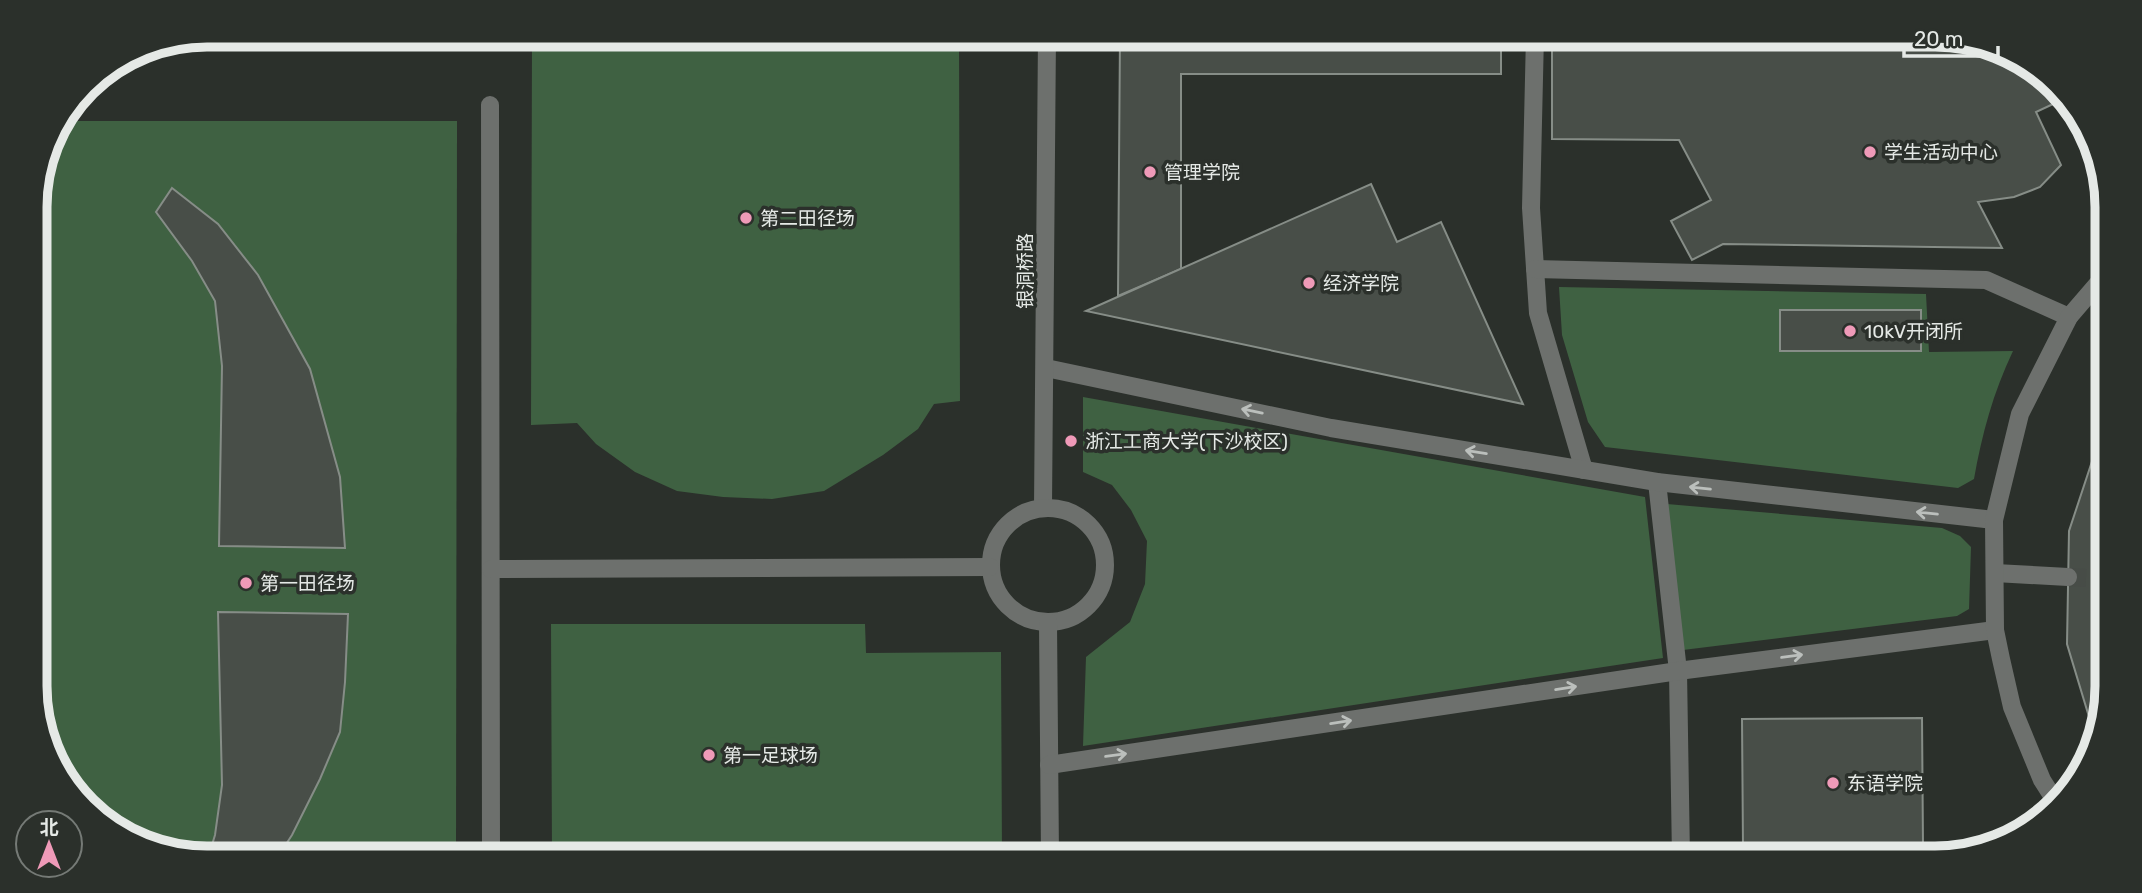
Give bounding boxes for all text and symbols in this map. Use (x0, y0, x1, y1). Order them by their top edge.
scale bar (1904, 14, 1998, 58)
text: 20 m (1914, 26, 1963, 51)
place label: 学生活动中心 (1884, 141, 1998, 164)
marker: 学生活动中心 (1862, 144, 1878, 160)
place label: 管理学院 (1164, 161, 1240, 184)
marker: 管理学院 (1142, 164, 1158, 180)
place label: 第二田径场 (760, 207, 855, 230)
marker: 第二田径场 (738, 210, 754, 226)
street label: 银洞桥路 (1014, 233, 1037, 309)
place label: 经济学院 (1323, 272, 1399, 295)
marker: 经济学院 (1301, 275, 1317, 291)
place label: 10kV开闭所 (1864, 320, 1963, 343)
marker: 10kV开闭所 (1842, 323, 1858, 339)
one-way arrow (1241, 404, 1264, 418)
place label: 浙江工商大学(下沙校区) (1085, 430, 1288, 453)
marker: 浙江工商大学(下沙校区) (1063, 433, 1079, 449)
one-way arrow (1465, 445, 1488, 458)
one-way arrow (1690, 482, 1712, 495)
one-way arrow (1916, 506, 1938, 519)
place label: 第一田径场 (260, 572, 355, 595)
marker: 第一田径场 (238, 575, 254, 591)
one-way arrow (1780, 649, 1802, 662)
one-way arrow (1554, 681, 1577, 694)
one-way arrow (1329, 715, 1352, 728)
place label: 第一足球场 (723, 744, 818, 767)
marker: 第一足球场 (701, 747, 717, 763)
one-way arrow (1104, 748, 1127, 761)
place label: 东语学院 (1847, 772, 1923, 795)
marker: 东语学院 (1825, 775, 1841, 791)
north arrow (14, 809, 84, 879)
text: 北 (39, 816, 59, 839)

